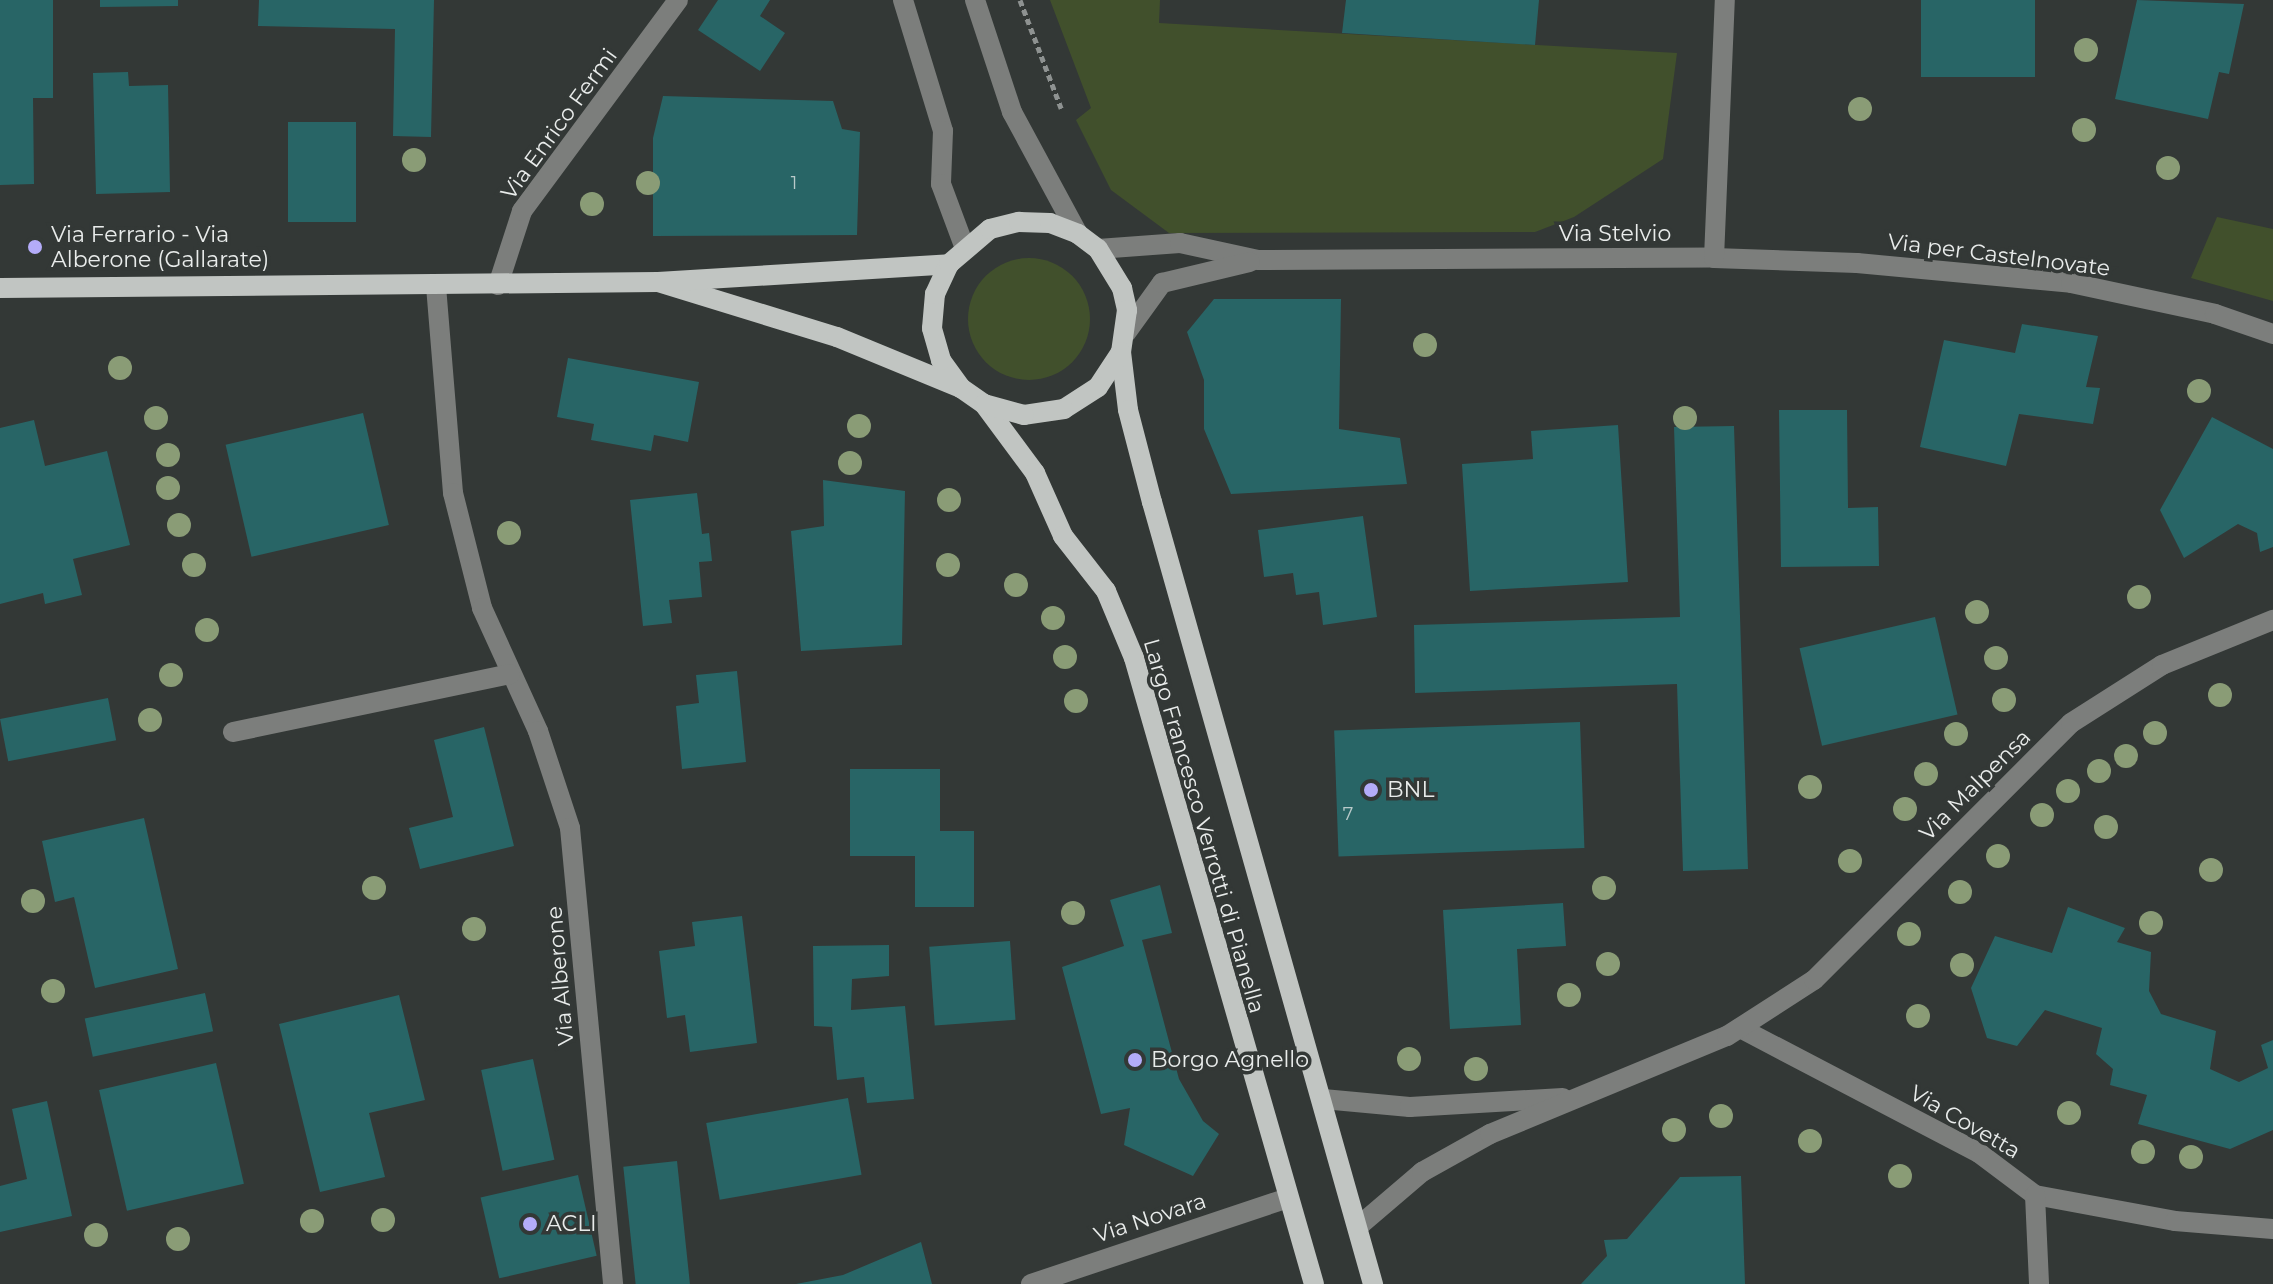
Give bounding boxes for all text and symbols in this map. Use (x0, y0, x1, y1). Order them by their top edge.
street label: Via Enrico Fermi (495, 43, 623, 205)
house number: 1 (791, 172, 797, 194)
place label: Via Ferrario - Via Alberone (Gallarate) (51, 221, 269, 272)
street label: Via Stelvio (1559, 221, 1671, 247)
street label: Via per Castelnovate (1886, 228, 2112, 282)
marker: Via Ferrario - Via Alberone (Gallarate) (26, 238, 44, 256)
street label: Largo Francesco Verrotti di Pianella (1138, 636, 1270, 1016)
street label: Via Malpensa (1914, 724, 2036, 846)
place label: BNL (1387, 777, 1434, 803)
marker: BNL (1362, 781, 1380, 799)
house number: 7 (1343, 803, 1353, 825)
street label: Via Alberone (541, 905, 579, 1047)
place label: Borgo Agnello (1151, 1047, 1309, 1073)
marker: Borgo Agnello (1126, 1051, 1144, 1069)
street label: Via Covetta (1905, 1080, 2025, 1164)
street label: Via Novara (1091, 1187, 1209, 1249)
place label: ACLI (546, 1211, 597, 1237)
marker: ACLI (521, 1215, 539, 1233)

